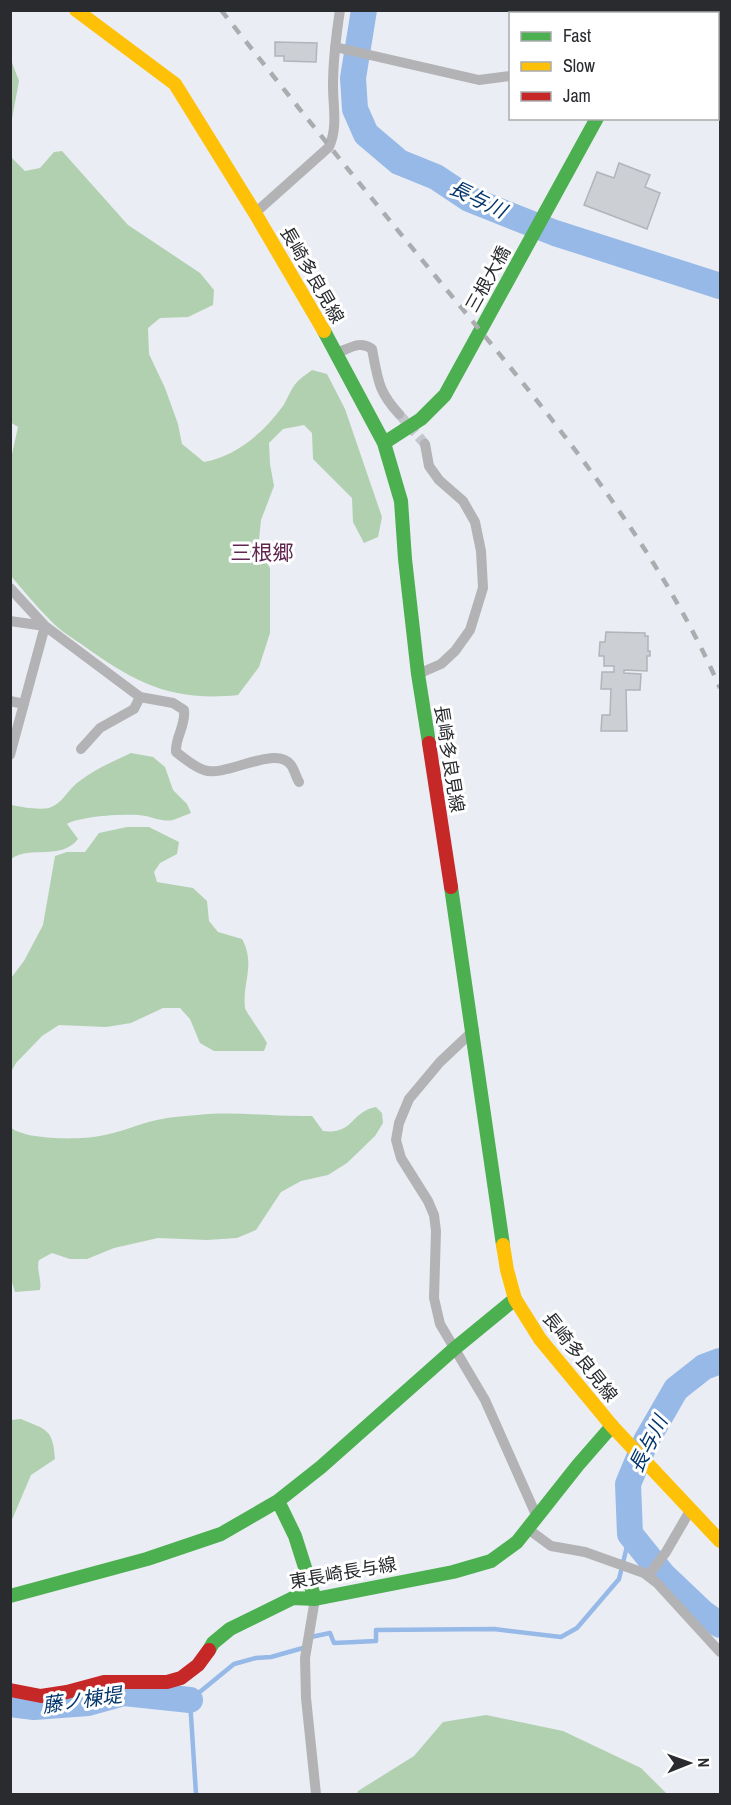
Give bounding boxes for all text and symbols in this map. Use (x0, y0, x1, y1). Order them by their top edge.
legend (509, 12, 719, 120)
text: Fast (563, 23, 591, 48)
text: Slow (563, 53, 595, 78)
text: Jam (563, 83, 591, 108)
water label: 長与川 (445, 173, 513, 225)
street label: 長崎多良見線 (275, 222, 350, 328)
street label: 三根大橋 (459, 241, 516, 316)
district label: 三根郷 (231, 538, 294, 567)
street label: 長崎多良見線 (429, 704, 470, 814)
street label: 長崎多良見線 (537, 1306, 623, 1407)
water label: 長与川 (622, 1409, 674, 1477)
street label: 東長崎長与線 (288, 1551, 398, 1594)
water label: 藤ノ棟堤 (40, 1680, 125, 1718)
north arrow (659, 1733, 719, 1793)
text: N (693, 1758, 715, 1768)

